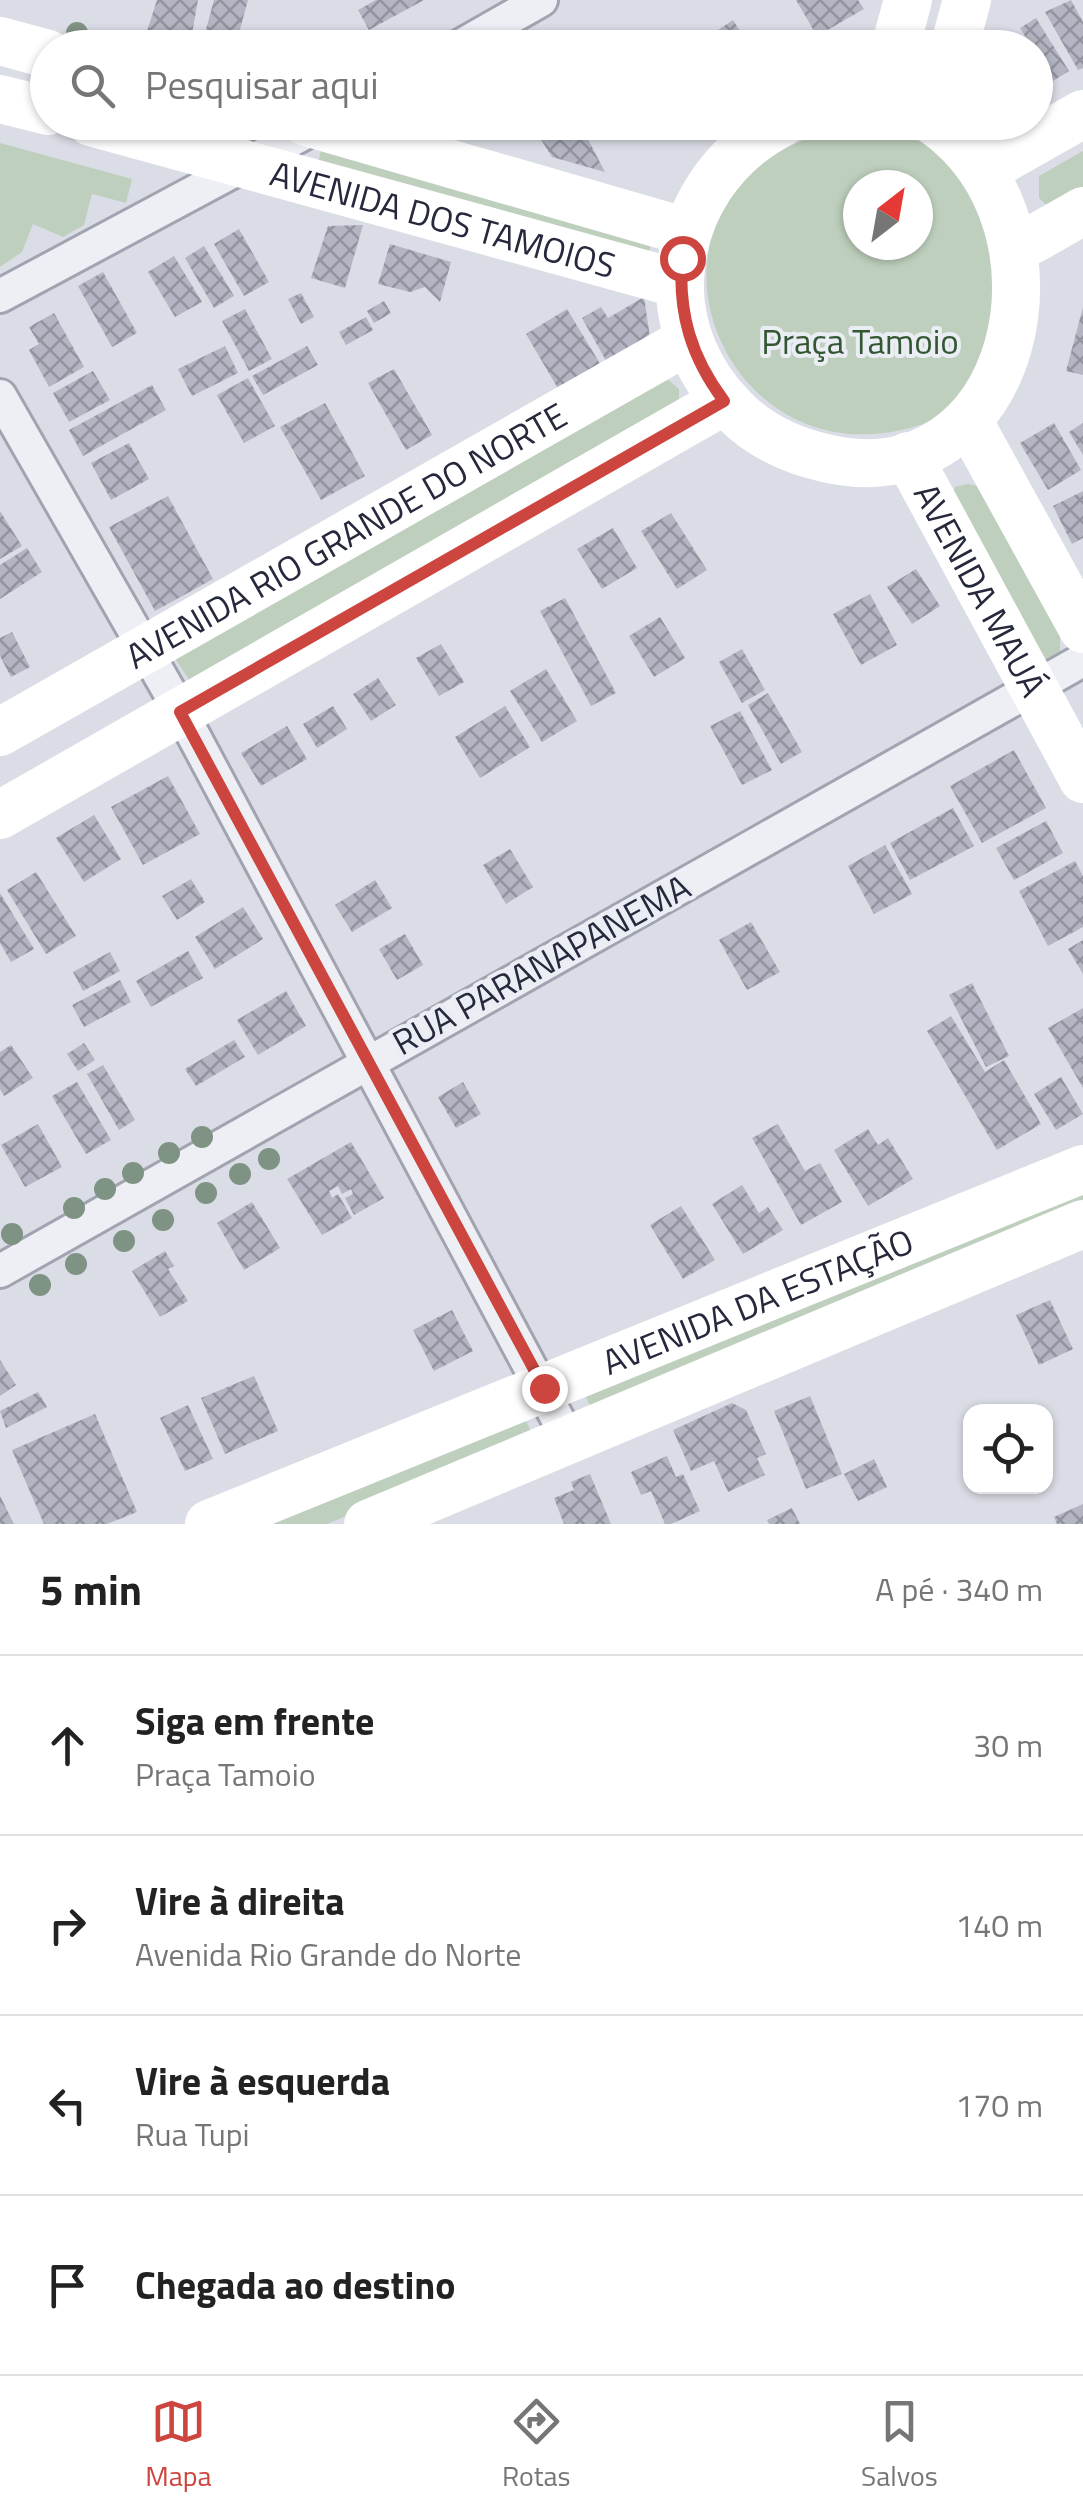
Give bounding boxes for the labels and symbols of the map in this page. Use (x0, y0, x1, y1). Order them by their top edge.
street label: AVENIDA DOS TAMOIOS (264, 146, 622, 292)
north arrow (843, 170, 933, 260)
route start (660, 236, 706, 282)
park label: Praça Tamoio (761, 314, 959, 368)
street label: AVENIDA RIO GRANDE DO NORTE (115, 388, 577, 682)
street label: AVENIDA MAUÁ (901, 473, 1060, 706)
street label: RUA PARANAPANEMA (382, 859, 700, 1068)
street label: AVENIDA DA ESTAÇÃO (594, 1214, 921, 1389)
route end (522, 1366, 568, 1412)

